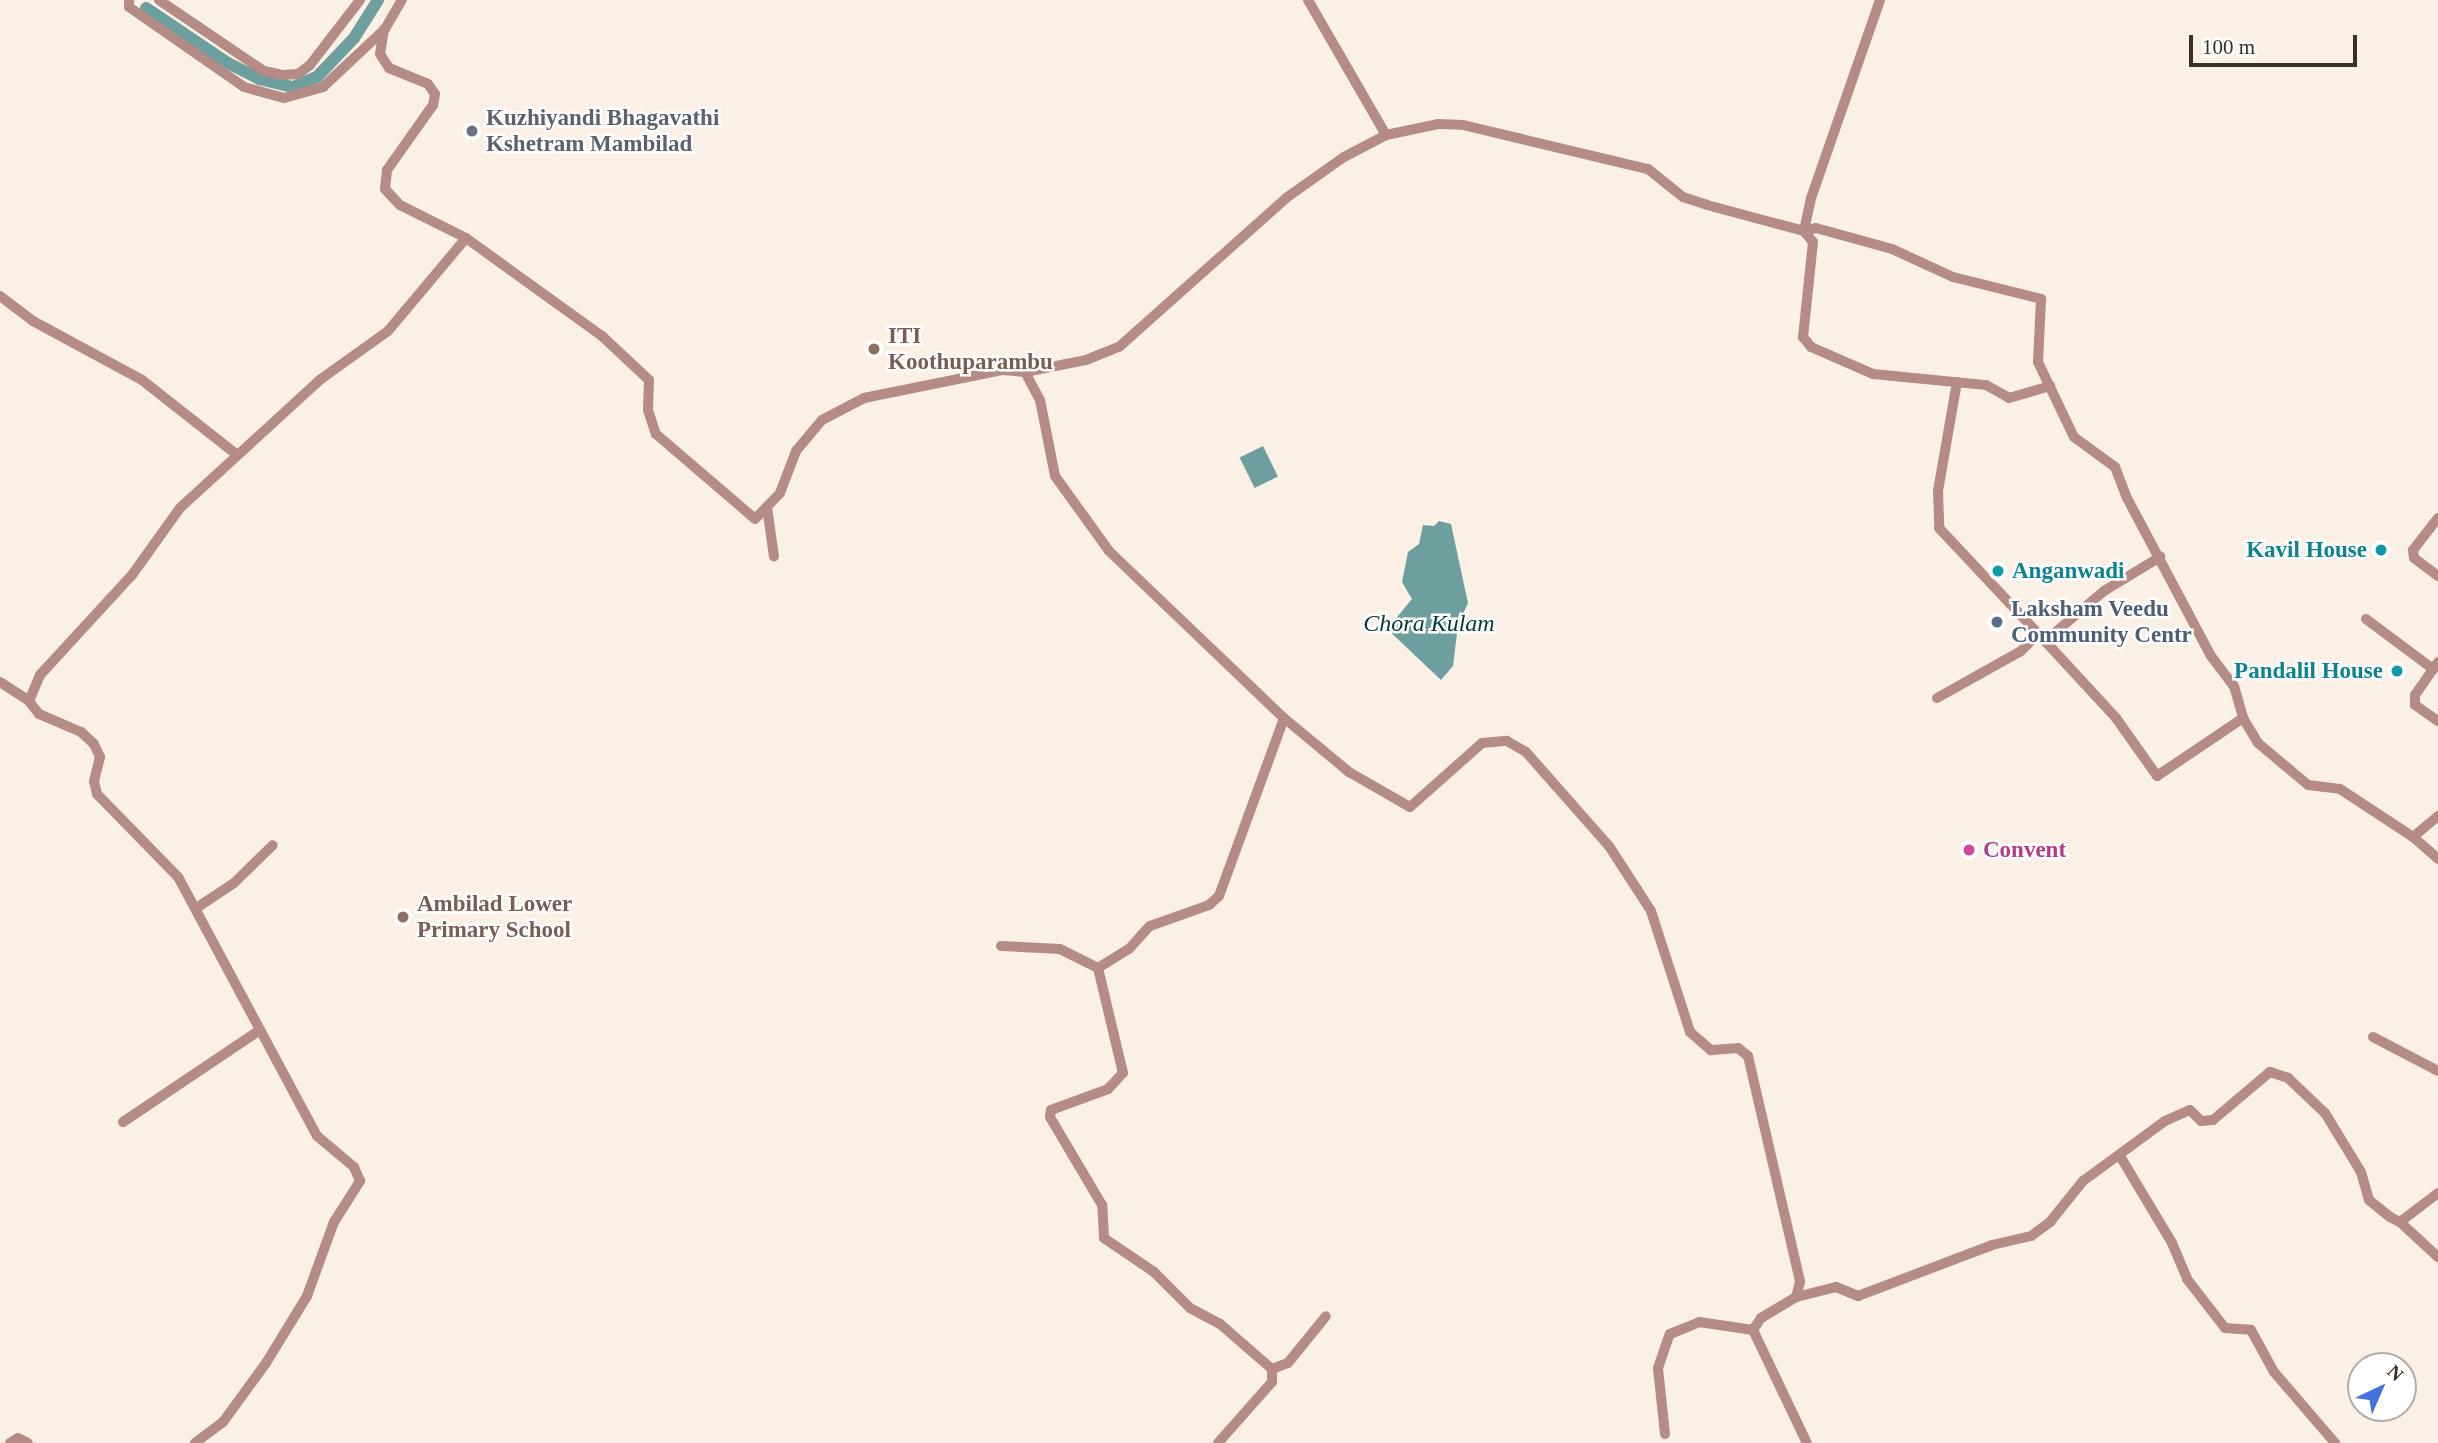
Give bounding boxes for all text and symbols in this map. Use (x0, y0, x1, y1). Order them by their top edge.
scale bar (2193, 21, 2361, 65)
text: 100 m (2202, 35, 2255, 59)
place label: Kuzhiyandi Bhagavathi Kshetram Mambilad (486, 104, 719, 158)
marker: Kuzhiyandi Bhagavathi Kshetram Mambilad (464, 123, 480, 139)
place label: ITI Koothuparambu (888, 322, 1053, 376)
marker: ITI Koothuparambu (866, 341, 882, 357)
place label: Kavil House (2246, 536, 2367, 564)
marker: Kavil House (2373, 542, 2389, 558)
place label: Anganwadi (2012, 557, 2124, 585)
marker: Anganwadi (1990, 563, 2006, 579)
place label: Laksham Veedu Community Centr (2011, 595, 2192, 649)
water label: Chora Kulam (1363, 610, 1495, 638)
marker: Laksham Veedu Community Centr (1989, 614, 2005, 630)
place label: Pandalil House (2234, 657, 2383, 685)
marker: Pandalil House (2389, 663, 2405, 679)
place label: Convent (1983, 836, 2066, 864)
marker: Convent (1961, 842, 1977, 858)
place label: Ambilad Lower Primary School (417, 890, 572, 944)
marker: Ambilad Lower Primary School (395, 909, 411, 925)
north arrow (2347, 1352, 2417, 1422)
text: N (2383, 1361, 2408, 1385)

